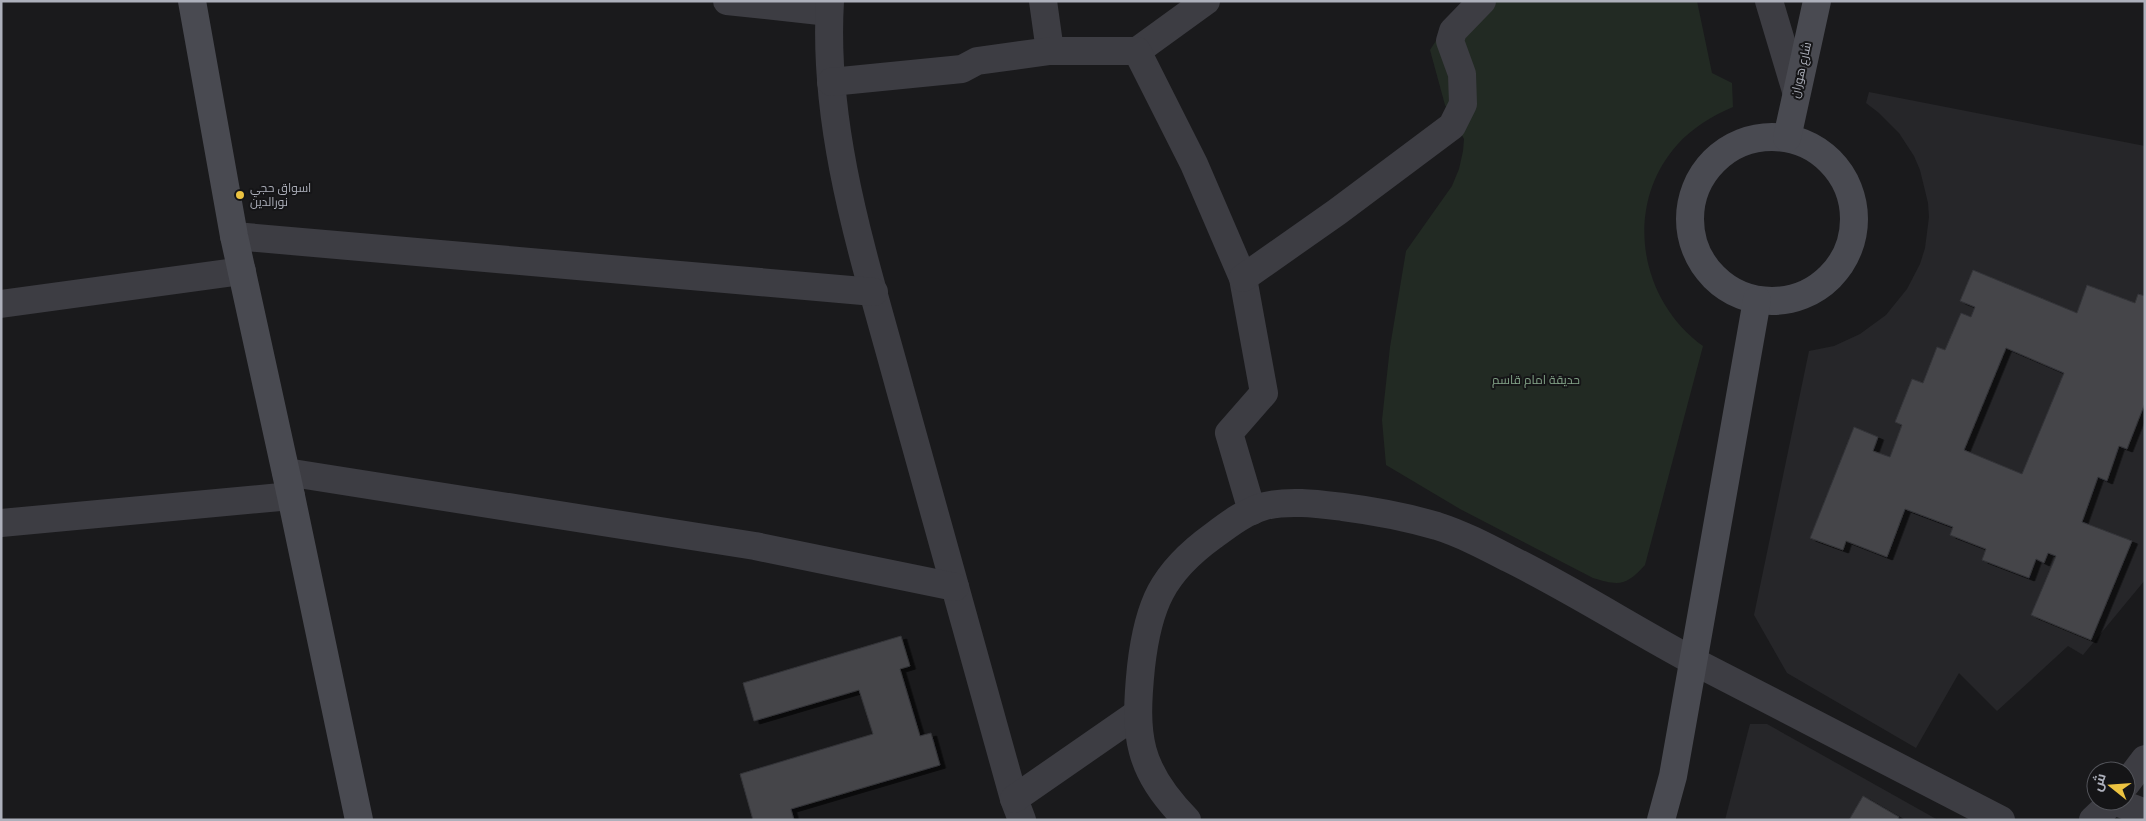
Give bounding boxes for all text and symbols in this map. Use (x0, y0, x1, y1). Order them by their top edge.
street label: شارع هوران (1788, 40, 1815, 100)
place label: اسواق حجي نورالدين (250, 181, 311, 209)
marker: اسواق حجي نورالدين (234, 189, 246, 201)
park label: حديقة امام قاسم (1492, 373, 1580, 388)
north arrow (2086, 761, 2136, 811)
text: ش (2088, 771, 2110, 793)

